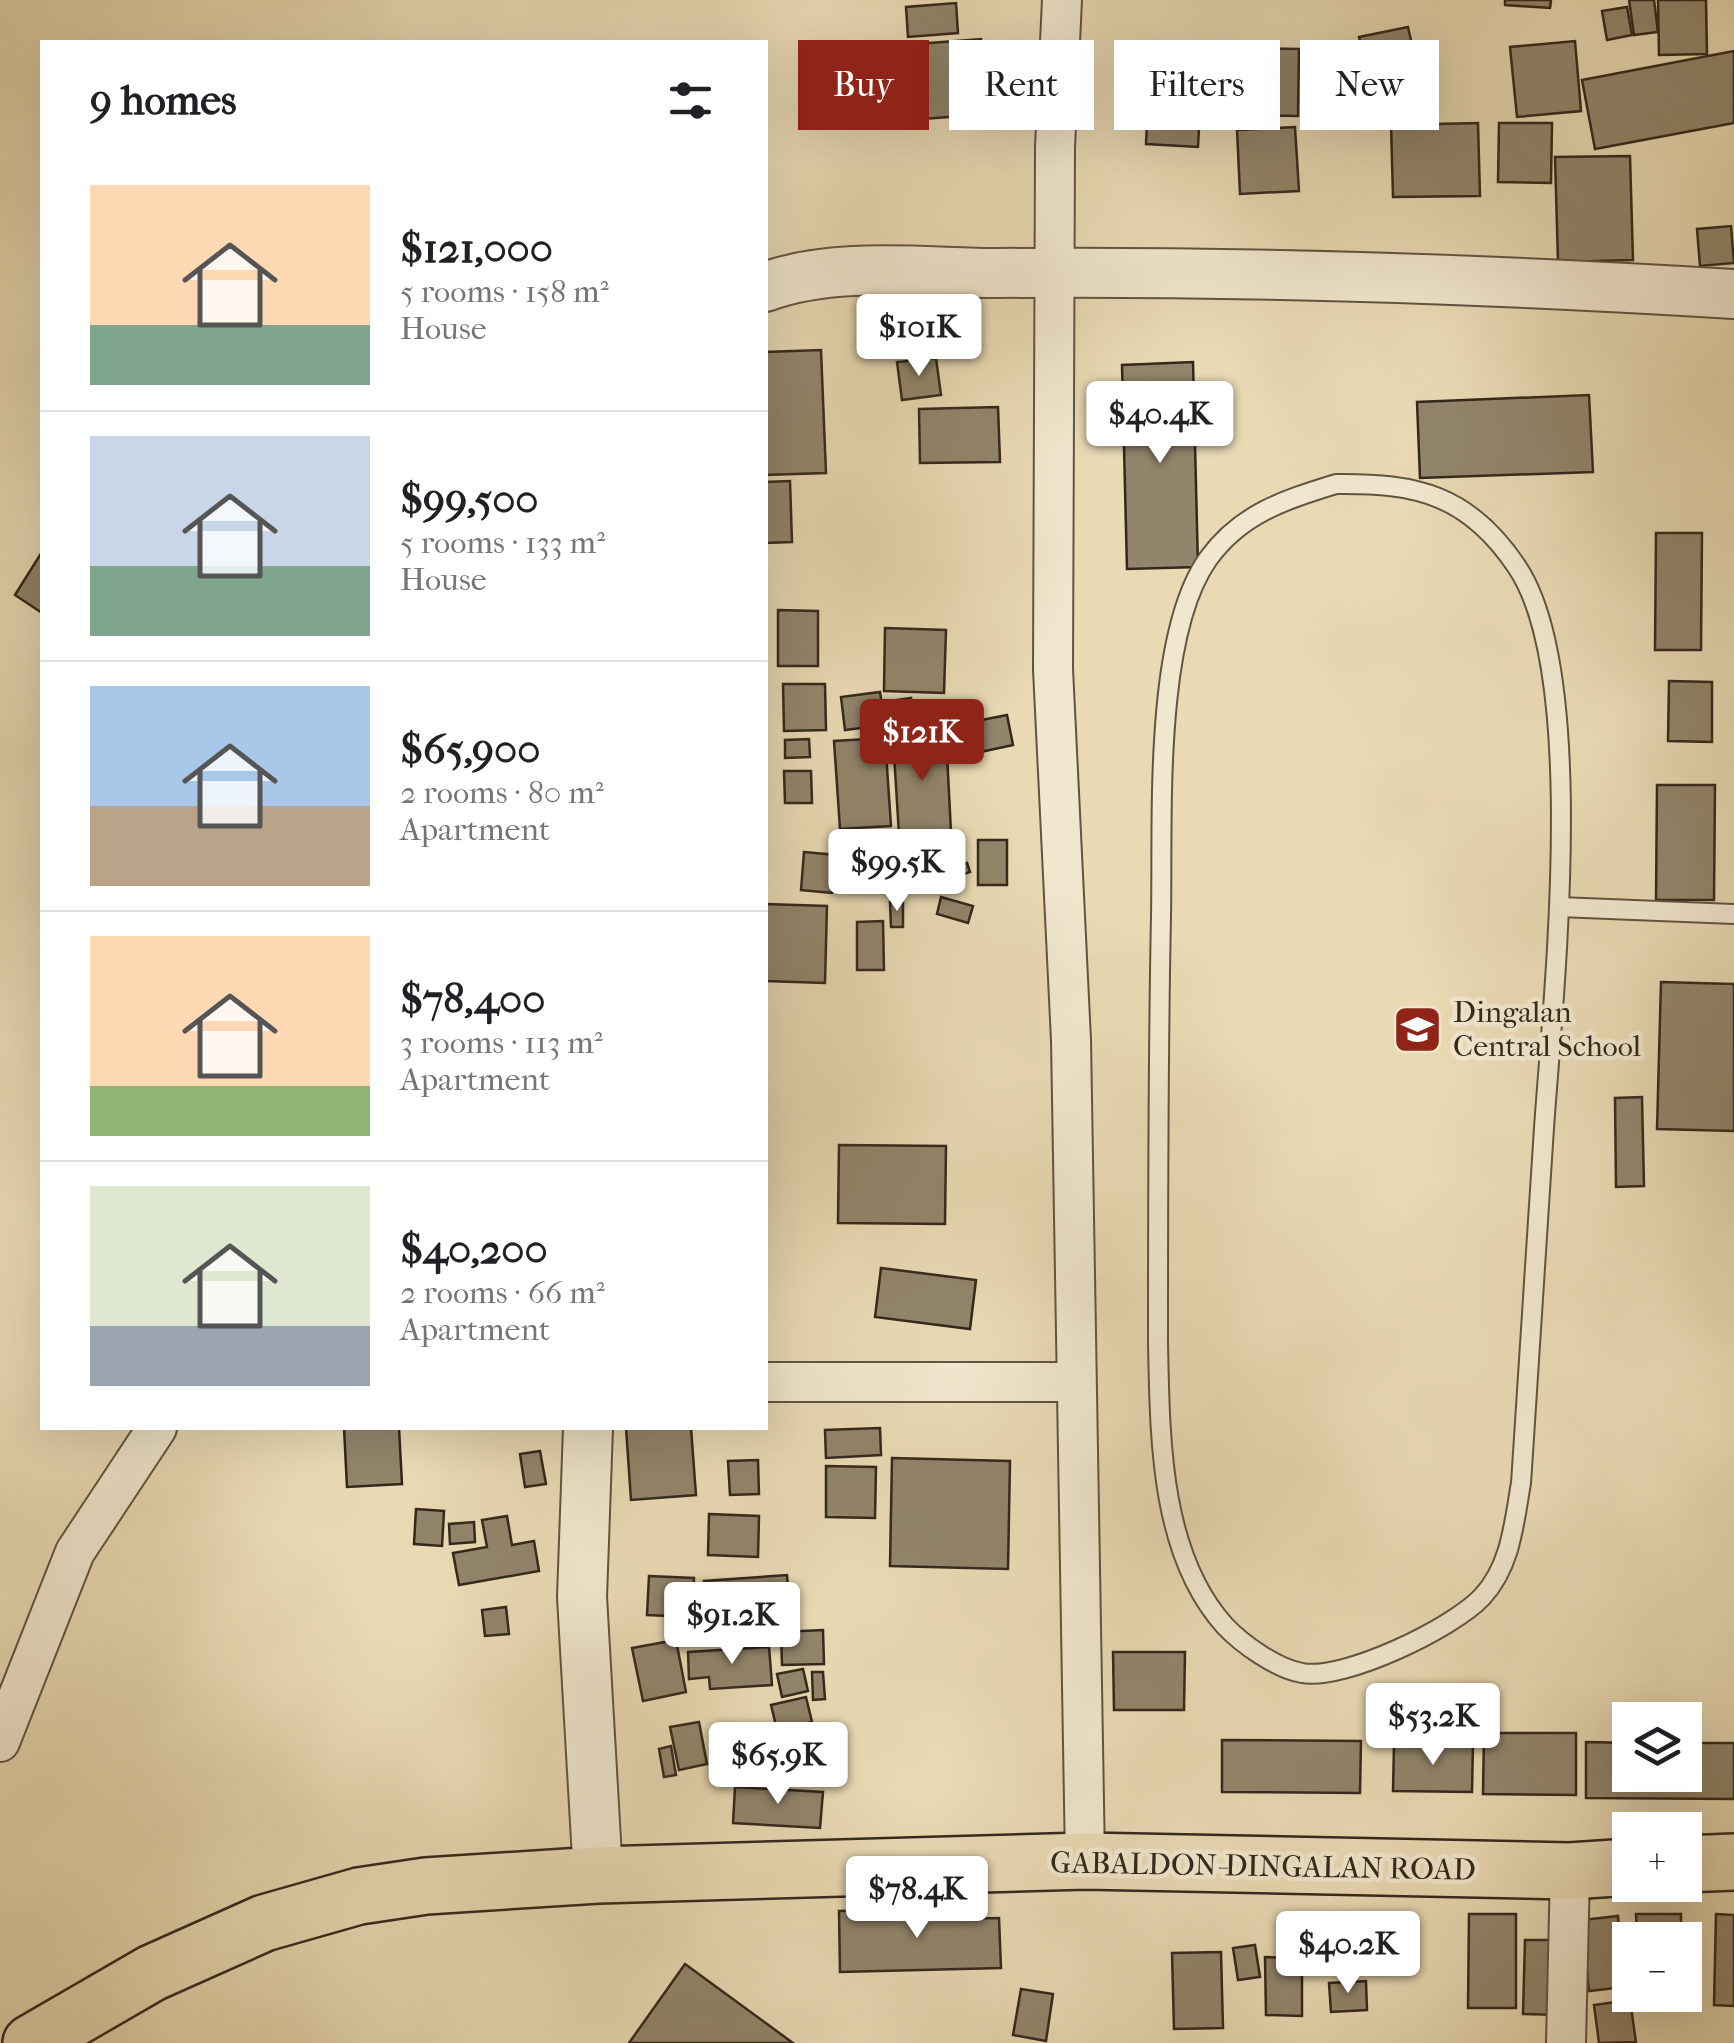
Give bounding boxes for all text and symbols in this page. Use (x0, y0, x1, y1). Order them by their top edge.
chip: Buy (798, 40, 929, 130)
chip: Rent (949, 40, 1094, 130)
chip: Filters (1114, 40, 1280, 130)
chip: New (1300, 40, 1439, 130)
icon: filters (663, 73, 718, 128)
text: 9 homes (90, 76, 237, 125)
text: $121,000 (400, 224, 553, 273)
icon: home (170, 225, 290, 345)
text: 5 rooms · 158 m² (400, 273, 609, 310)
pin: $101K (849, 294, 989, 379)
text: $101K (879, 308, 960, 345)
text: House (400, 310, 487, 347)
pin: $40.4K (1079, 381, 1241, 466)
text: $40.4K (1108, 395, 1212, 432)
text: $99,500 (400, 475, 539, 524)
icon: home (170, 476, 290, 596)
text: 5 rooms · 133 m² (400, 524, 605, 561)
text: House (400, 561, 487, 598)
pin: $121K (852, 699, 992, 784)
text: $121K (882, 713, 962, 750)
text: $65,900 (400, 725, 540, 774)
icon: home (170, 726, 290, 846)
text: 2 rooms · 80 m² (400, 774, 604, 811)
text: Apartment (400, 811, 550, 848)
pin: $99.5K (816, 829, 978, 914)
text: $99.5K (850, 843, 944, 880)
text: $78,400 (400, 975, 545, 1024)
icon: home (170, 976, 290, 1096)
place label: Dingalan Central School (1453, 995, 1641, 1064)
school or university icon: Dingalan Central School (1392, 1003, 1444, 1055)
text: 3 rooms · 113 m² (400, 1024, 603, 1061)
text: Apartment (400, 1061, 550, 1098)
text: $40,200 (400, 1225, 548, 1274)
icon: home (170, 1226, 290, 1346)
text: 2 rooms · 66 m² (400, 1274, 605, 1311)
text: Apartment (400, 1311, 550, 1348)
pin: $91.2K (651, 1582, 813, 1667)
text: $91.2K (686, 1596, 778, 1633)
pin: $53.2K (1352, 1683, 1514, 1768)
text: $53.2K (1388, 1697, 1478, 1734)
map controls (1612, 1702, 1702, 2012)
button: layers (1612, 1702, 1702, 1792)
pin: $65.9K (697, 1722, 859, 1807)
text: $65.9K (731, 1736, 825, 1773)
button: + (1612, 1812, 1702, 1902)
street label: GABALDON-DINGALAN ROAD (1050, 1845, 1476, 1888)
pin: $78.4K (836, 1856, 998, 1941)
text: $78.4K (868, 1870, 966, 1907)
pin: $40.2K (1267, 1911, 1429, 1996)
button: − (1612, 1922, 1702, 2012)
text: $40.2K (1298, 1925, 1398, 1962)

